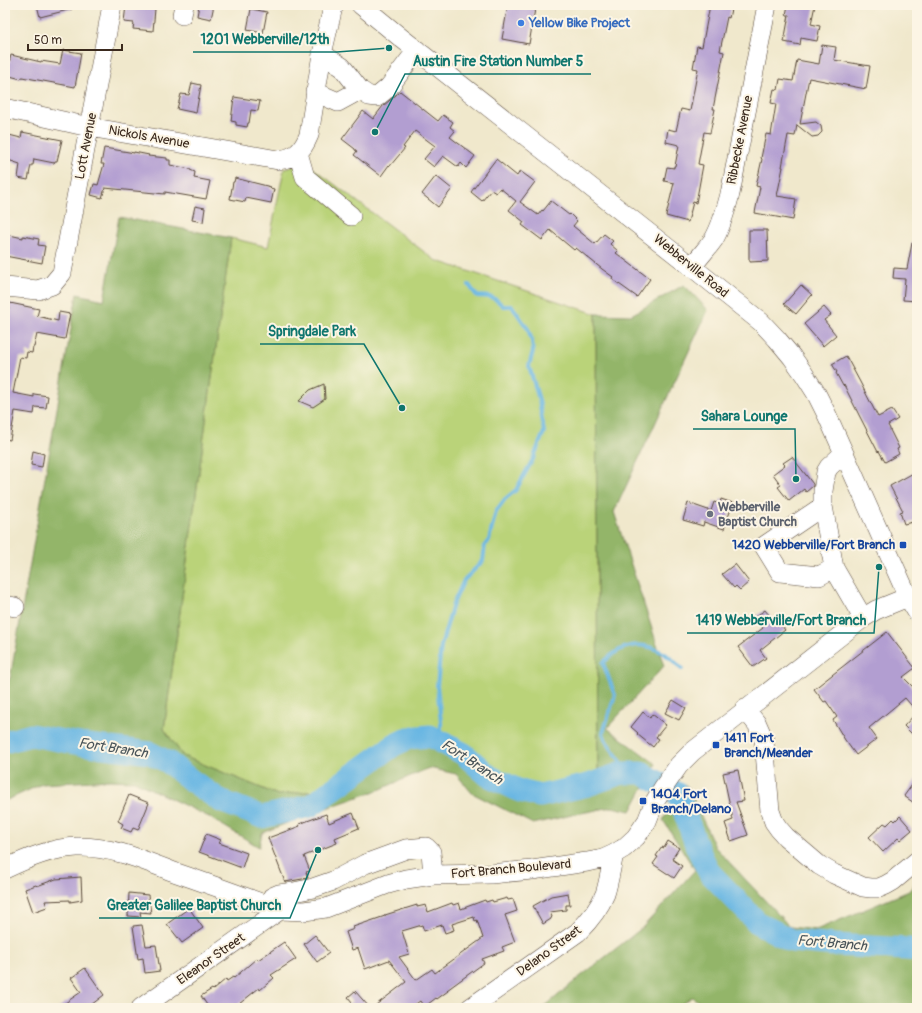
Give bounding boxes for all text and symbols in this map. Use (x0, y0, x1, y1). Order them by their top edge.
place label: Yellow Bike Project (528, 15, 631, 31)
marker: Yellow Bike Project (516, 18, 526, 28)
scale bar (28, 26, 122, 52)
callout: 1201 Webberville/12th (193, 26, 337, 52)
text: 1201 Webberville/12th (201, 31, 330, 48)
text: 50 m (34, 33, 62, 48)
callout: Austin Fire Station Number 5 (405, 48, 591, 74)
text: Austin Fire Station Number 5 (413, 53, 584, 70)
street label: Ribbecke Avenue (724, 94, 757, 186)
street label: Lott Avenue (72, 111, 100, 181)
street label: Nickols Avenue (107, 122, 191, 152)
street label: Webberville Road (650, 231, 732, 301)
callout: Springdale Park (260, 318, 364, 344)
text: Springdale Park (268, 323, 356, 340)
callout: Sahara Lounge (693, 403, 795, 429)
text: Sahara Lounge (701, 408, 788, 425)
place label: Webberville Baptist Church (718, 499, 797, 530)
marker: Webberville Baptist Church (705, 509, 715, 519)
place label: 1420 Webberville/Fort Branch (732, 537, 895, 553)
marker: 1420 Webberville/Fort Branch (898, 540, 908, 550)
callout: 1419 Webberville/Fort Branch (687, 607, 874, 633)
text: 1419 Webberville/Fort Branch (696, 612, 867, 629)
place label: 1411 Fort Branch/Meander (724, 730, 813, 761)
water label: Fort Branch (77, 734, 150, 762)
water label: Fort Branch (438, 736, 507, 789)
marker: 1411 Fort Branch/Meander (711, 740, 721, 750)
place label: 1404 Fort Branch/Delano (651, 786, 731, 817)
marker: 1404 Fort Branch/Delano (638, 796, 648, 806)
street label: Fort Branch Boulevard (450, 856, 572, 882)
callout: Greater Galilee Baptist Church (99, 892, 290, 918)
text: Greater Galilee Baptist Church (107, 897, 282, 914)
street label: Delano Street (514, 922, 585, 980)
street label: Eleanor Street (174, 929, 249, 988)
water label: Fort Branch (797, 932, 869, 955)

